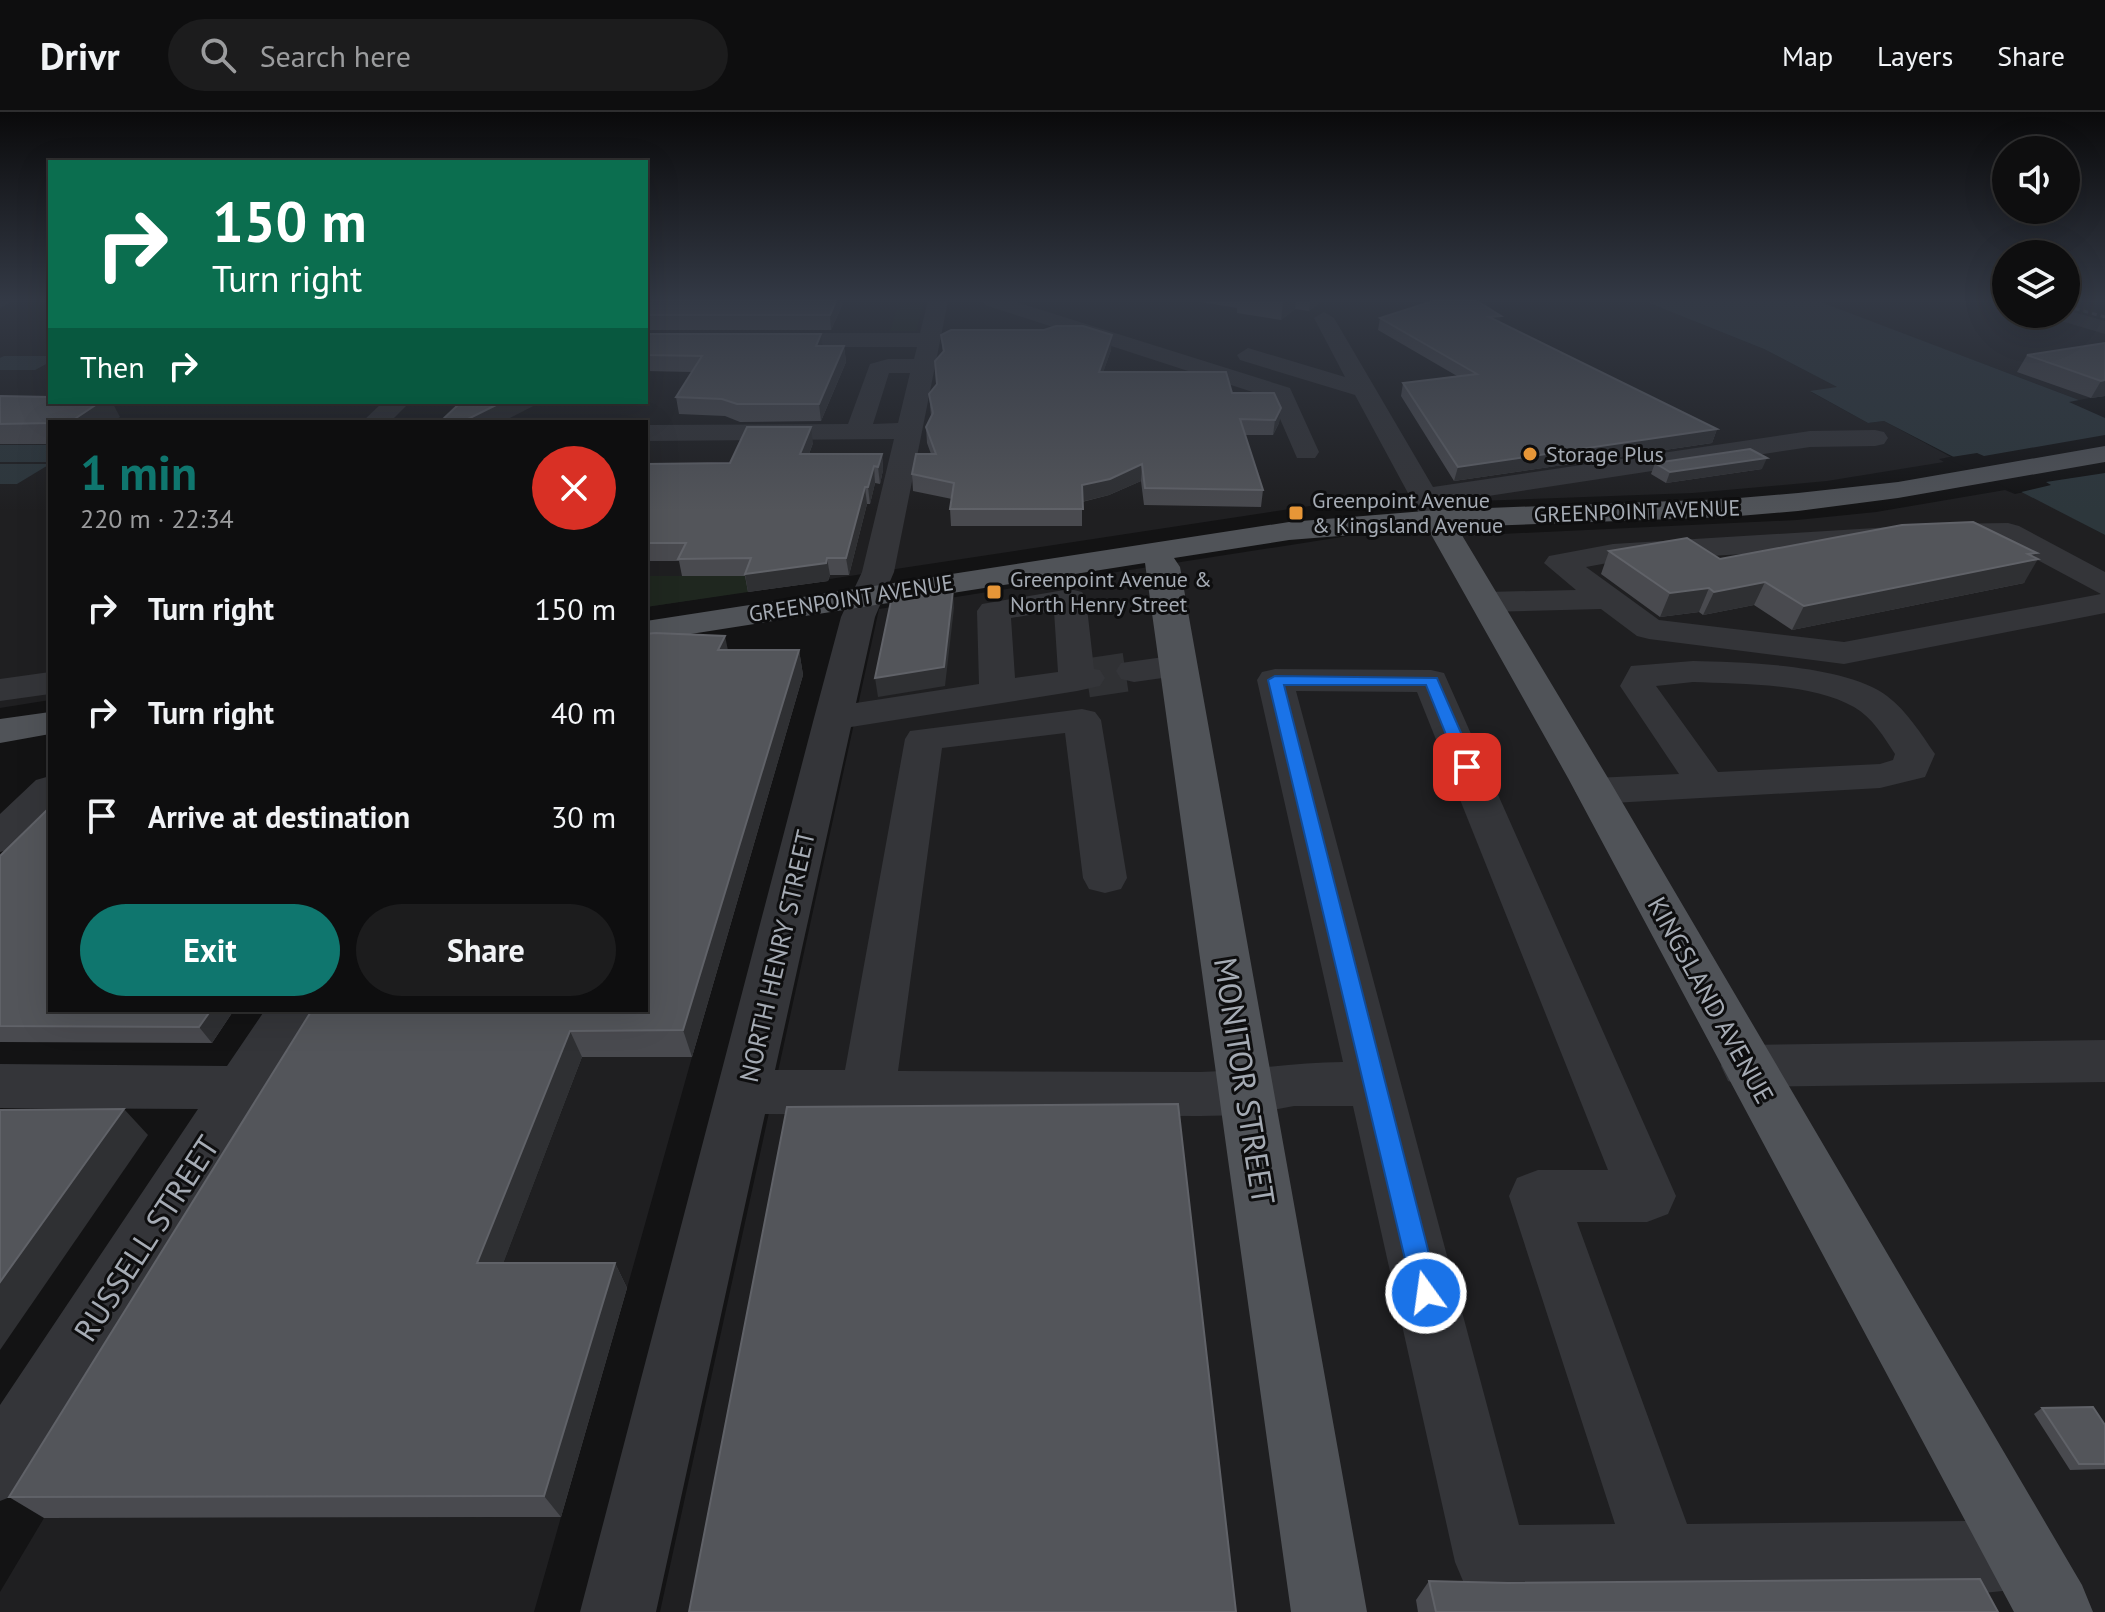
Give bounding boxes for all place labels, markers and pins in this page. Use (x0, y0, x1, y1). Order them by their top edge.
place label: Storage Plus (1546, 440, 1664, 468)
marker: Storage Plus (1521, 445, 1539, 463)
place label: Greenpoint Avenue & Kingsland Avenue (1312, 486, 1503, 539)
marker: Greenpoint Avenue & Kingsland Avenue (1287, 504, 1305, 522)
place label: Greenpoint Avenue & North Henry Street (1010, 565, 1212, 618)
marker: Greenpoint Avenue & North Henry Street (985, 583, 1003, 601)
pin (1433, 733, 1501, 801)

